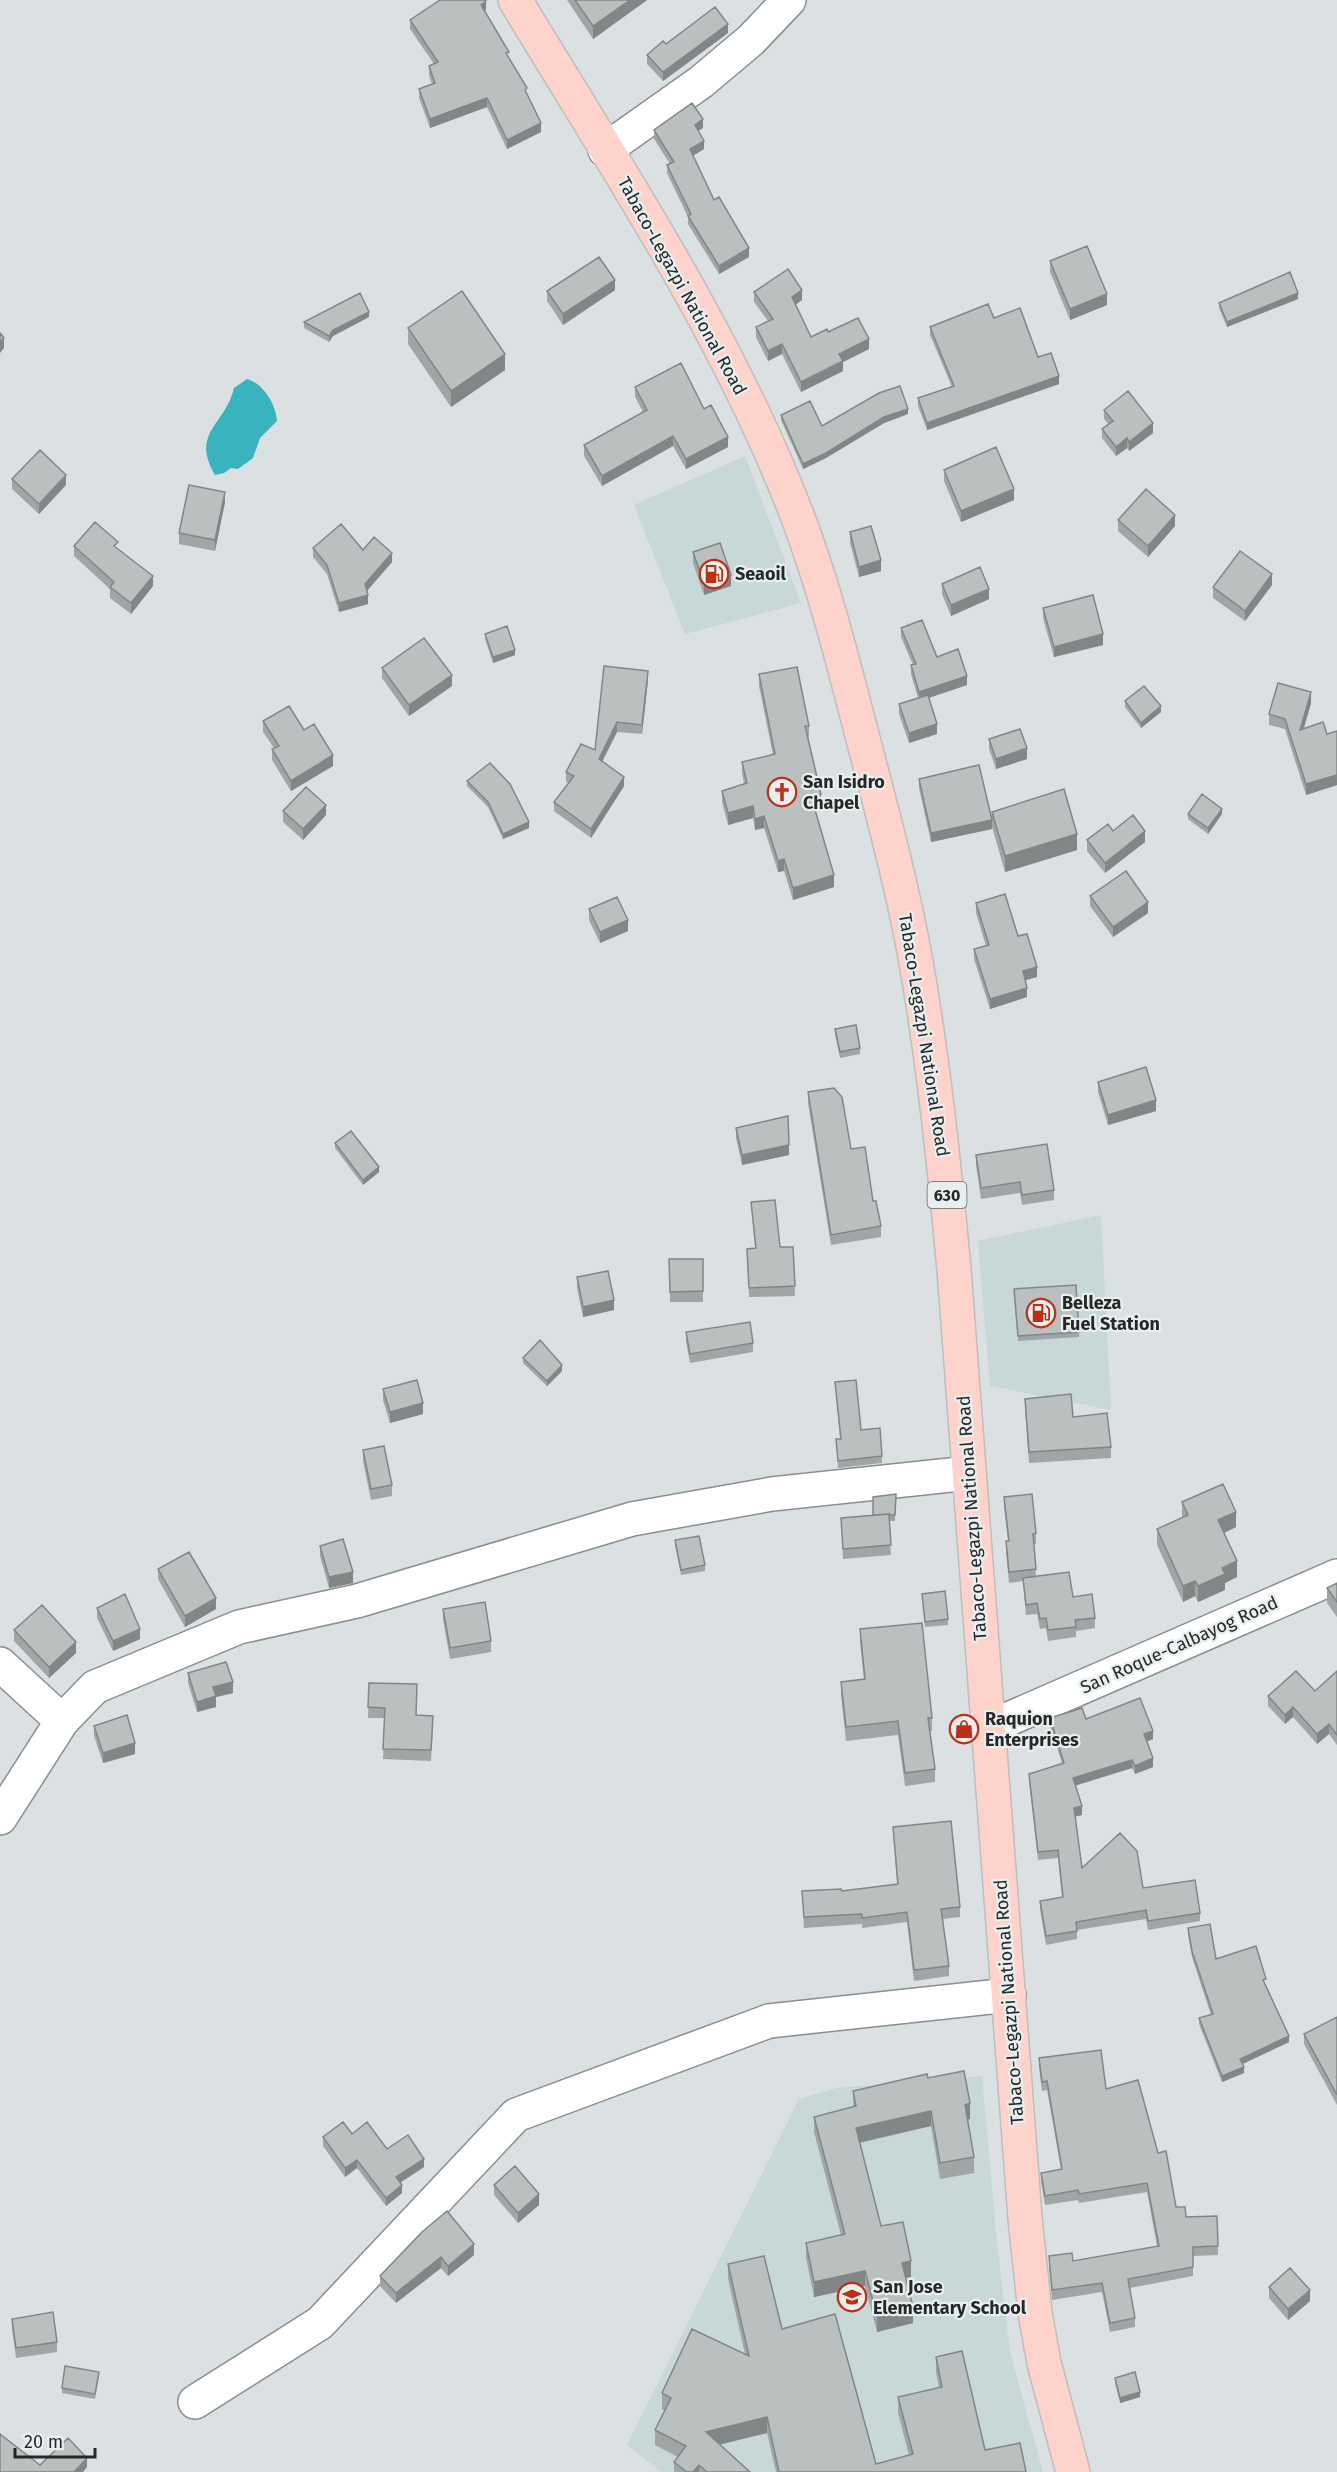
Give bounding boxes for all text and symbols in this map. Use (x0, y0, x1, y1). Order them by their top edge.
street label: Tabaco-Legazpi National Road (613, 173, 751, 399)
fuel station icon: Seaoil (698, 558, 730, 590)
place label: Seaoil (735, 563, 787, 585)
place label: San Isidro Chapel (803, 771, 885, 814)
church icon: San Isidro Chapel (766, 776, 798, 808)
street label: Tabaco-Legazpi National Road (894, 912, 954, 1158)
road number: 630 (928, 1182, 966, 1208)
place label: Belleza Fuel Station (1062, 1292, 1160, 1335)
fuel station icon: Belleza Fuel Station (1025, 1297, 1057, 1329)
street label: Tabaco-Legazpi National Road (952, 1395, 992, 1641)
street label: San Roque-Calbayog Road (1077, 1591, 1281, 1699)
place label: Raquion Enterprises (985, 1708, 1079, 1751)
shop icon: Raquion Enterprises (948, 1713, 980, 1745)
street label: Tabaco-Legazpi National Road (989, 1879, 1029, 2125)
place label: San Jose Elementary School (873, 2276, 1027, 2319)
school or university icon: San Jose Elementary School (836, 2281, 868, 2313)
scale bar (15, 2421, 94, 2459)
text: 20 m (24, 2431, 63, 2453)

